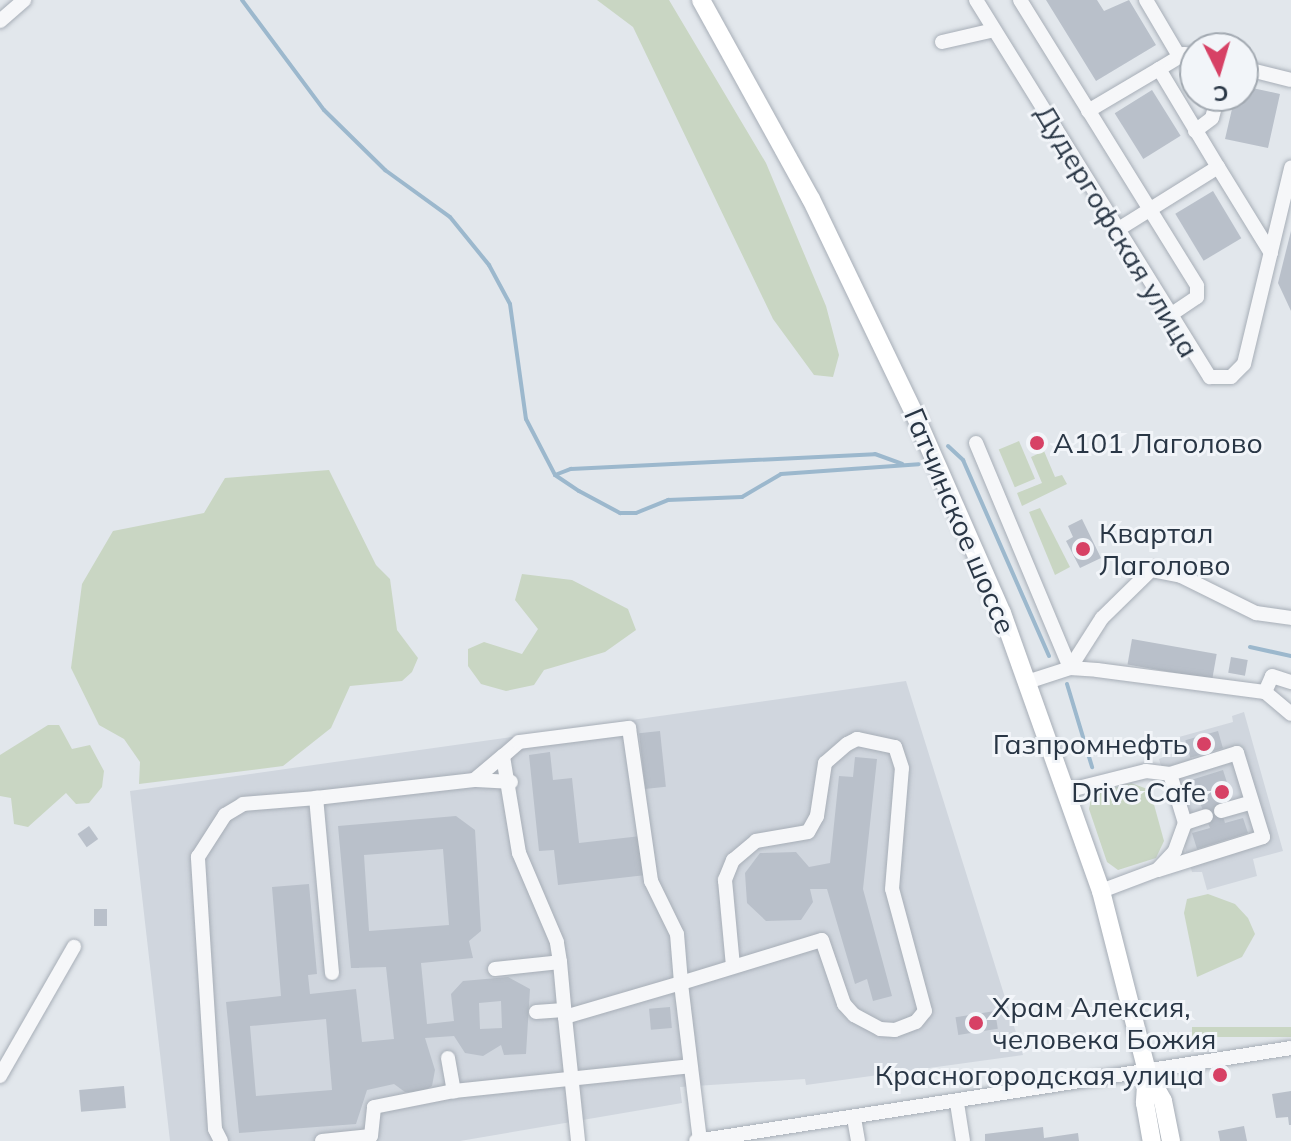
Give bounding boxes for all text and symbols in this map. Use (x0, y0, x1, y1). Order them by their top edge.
north arrow (1179, 32, 1259, 112)
text: С (1212, 79, 1230, 109)
street label: Дудергофская улица (1028, 99, 1206, 363)
street label: Гатчинское шоссе (897, 403, 1023, 639)
place label: А101 Лаголово (1053, 426, 1263, 460)
marker: А101 Лаголово (1028, 434, 1046, 452)
place label: Квартал Лаголово (1099, 516, 1230, 582)
marker: Квартал Лаголово (1074, 540, 1092, 558)
place label: Газпромнефть (993, 727, 1188, 761)
marker: Газпромнефть (1195, 735, 1213, 753)
place label: Drive Cafe (1071, 775, 1206, 809)
marker: Drive Cafe (1213, 783, 1231, 801)
place label: Храм Алексия, человека Божия (992, 990, 1216, 1056)
marker: Храм Алексия, человека Божия (967, 1014, 985, 1032)
place label: Красногородская улица (875, 1058, 1204, 1092)
marker: Красногородская улица (1211, 1066, 1229, 1084)

